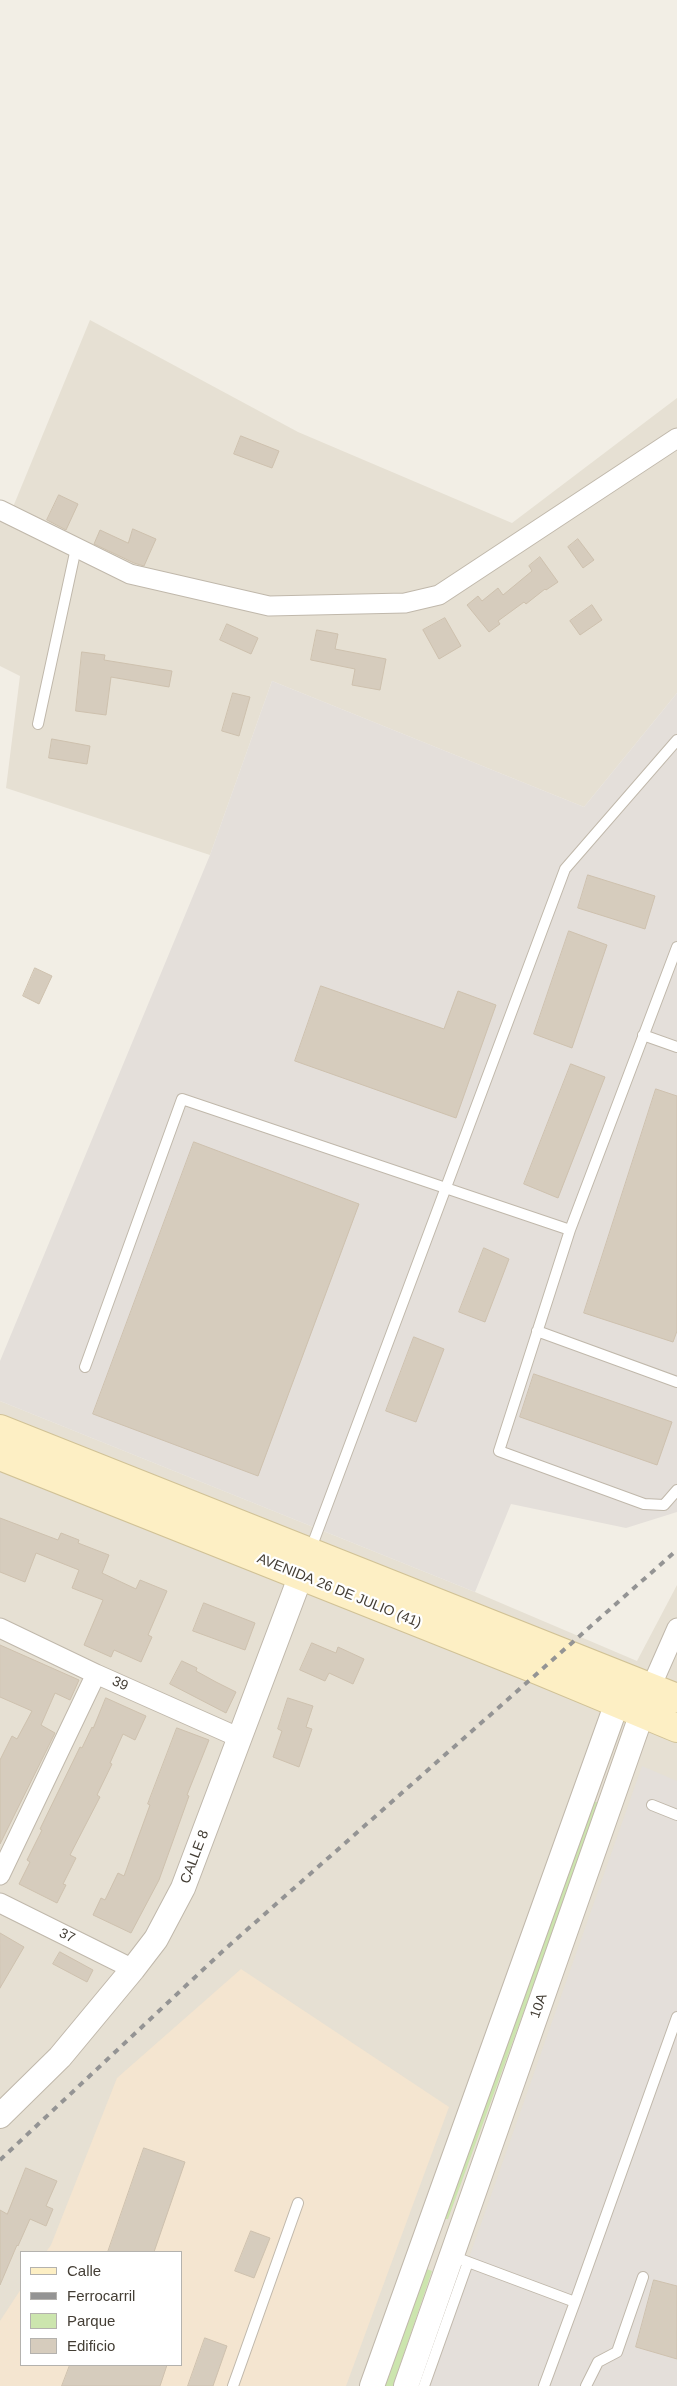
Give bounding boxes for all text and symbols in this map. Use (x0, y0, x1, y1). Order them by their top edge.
street label: AVENIDA 26 DE JULIO (41) (254, 1550, 424, 1632)
street label: 39 (109, 1673, 131, 1695)
street label: CALLE 8 (177, 1828, 213, 1886)
street label: 37 (56, 1925, 78, 1947)
street label: 10A (527, 1991, 551, 2021)
legend (20, 2251, 182, 2366)
text: Calle (67, 2262, 101, 2279)
text: Ferrocarril (67, 2287, 135, 2304)
text: Parque (67, 2312, 115, 2329)
text: Edificio (67, 2337, 115, 2354)

